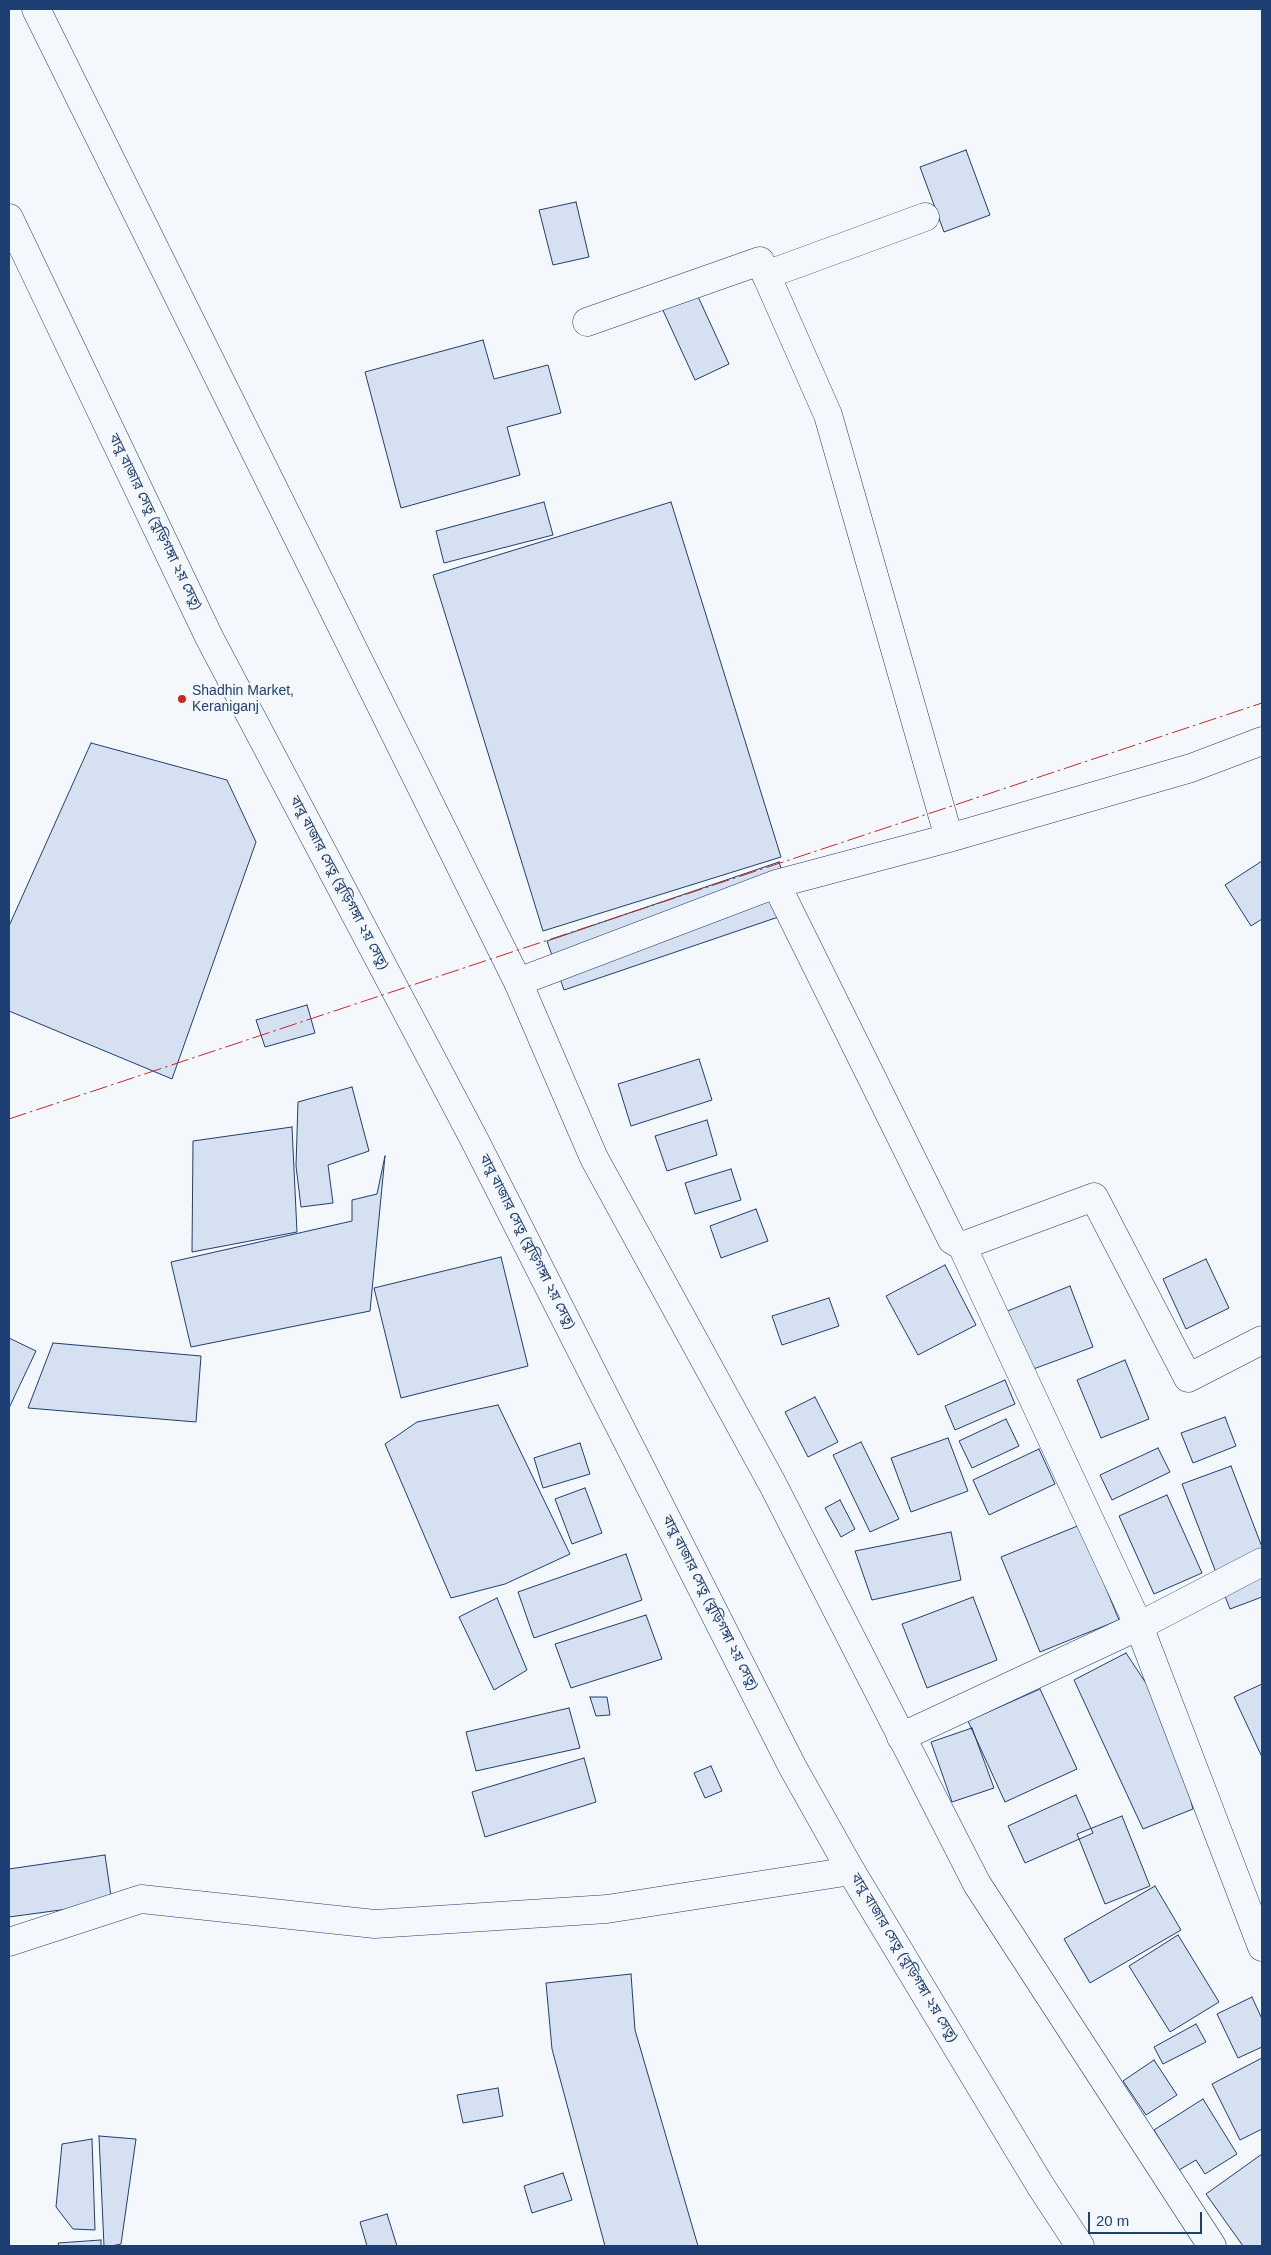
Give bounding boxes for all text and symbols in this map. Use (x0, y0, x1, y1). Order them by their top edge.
street label: বাবু বাজার সেতু (বুড়িগঙ্গা ২য় সেতু) (105, 431, 205, 613)
place label: Shadhin Market, Keraniganj (192, 683, 294, 716)
marker: Shadhin Market, Keraniganj (176, 693, 188, 705)
street label: বাবু বাজার সেতু (বুড়িগঙ্গা ২য় সেতু) (286, 793, 392, 973)
street label: বাবু বাজার সেতু (বুড়িগঙ্গা ২য় সেতু) (475, 1152, 579, 1332)
street label: বাবু বাজার সেতু (বুড়িগঙ্গা ২য় সেতু) (658, 1513, 762, 1693)
street label: বাবু বাজার সেতু (বুড়িগঙ্গা ২য় সেতু) (847, 1870, 961, 2046)
scale bar (1091, 2202, 1205, 2234)
text: 20 m (1096, 2212, 1129, 2229)

